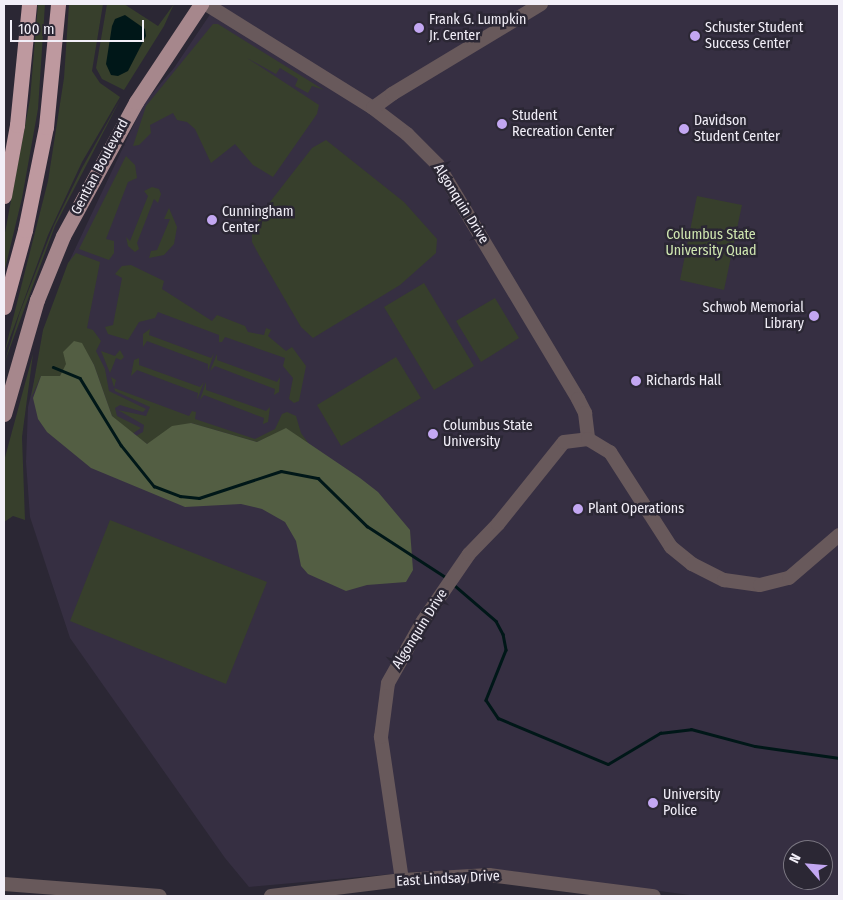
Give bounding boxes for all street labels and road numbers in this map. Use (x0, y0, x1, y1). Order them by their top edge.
street label: Gentian Boulevard (68, 116, 132, 218)
street label: Algonquin Drive (430, 161, 492, 247)
street label: Algonquin Drive (389, 586, 451, 672)
street label: East Lindsay Drive (396, 868, 500, 890)

